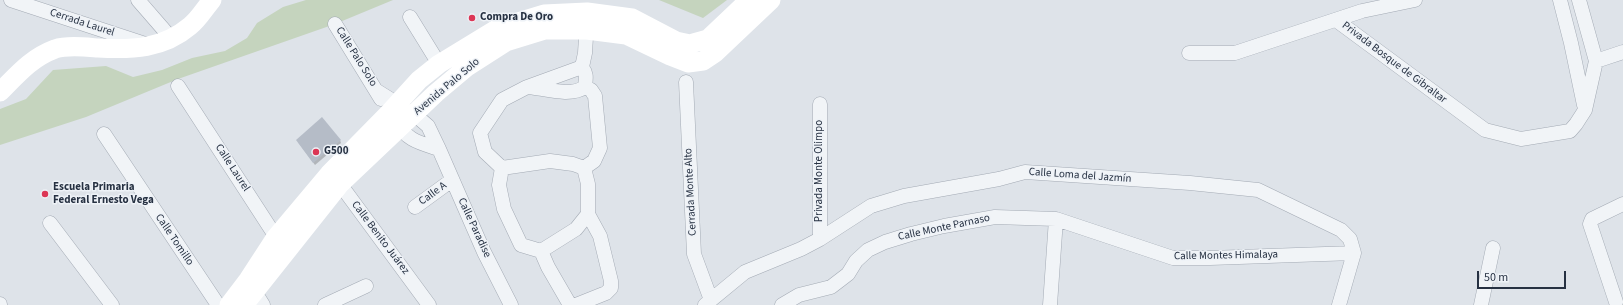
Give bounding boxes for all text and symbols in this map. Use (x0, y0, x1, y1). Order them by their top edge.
street label: Cerrada Laurel (48, 6, 116, 40)
place label: Compra De Oro (480, 11, 553, 25)
marker: Compra De Oro (467, 13, 477, 23)
street label: Privada Bosque de Gibraltar (1339, 19, 1449, 107)
street label: Calle Palo Solo (332, 25, 380, 89)
street label: Avenida Palo Solo (411, 56, 483, 118)
street label: Privada Monte Olimpo (813, 120, 827, 222)
street label: Calle Laurel (212, 142, 252, 194)
place label: G500 (324, 145, 348, 159)
marker: G500 (311, 147, 321, 157)
street label: Cerrada Monte Alto (682, 148, 700, 236)
street label: Calle Loma del Jazmín (1028, 166, 1132, 186)
street label: Calle A (417, 180, 449, 208)
place label: Escuela Primaria Federal Ernesto Vega (53, 181, 154, 207)
marker: Escuela Primaria Federal Ernesto Vega (40, 189, 50, 199)
street label: Calle Paradise (454, 196, 494, 260)
street label: Calle Benito Juárez (348, 199, 412, 277)
street label: Calle Tomillo (152, 212, 196, 268)
street label: Calle Monte Parnaso (897, 212, 991, 244)
street label: Calle Montes Himalaya (1174, 248, 1278, 264)
scale bar (1479, 263, 1568, 289)
text: 50 m (1484, 269, 1508, 286)

